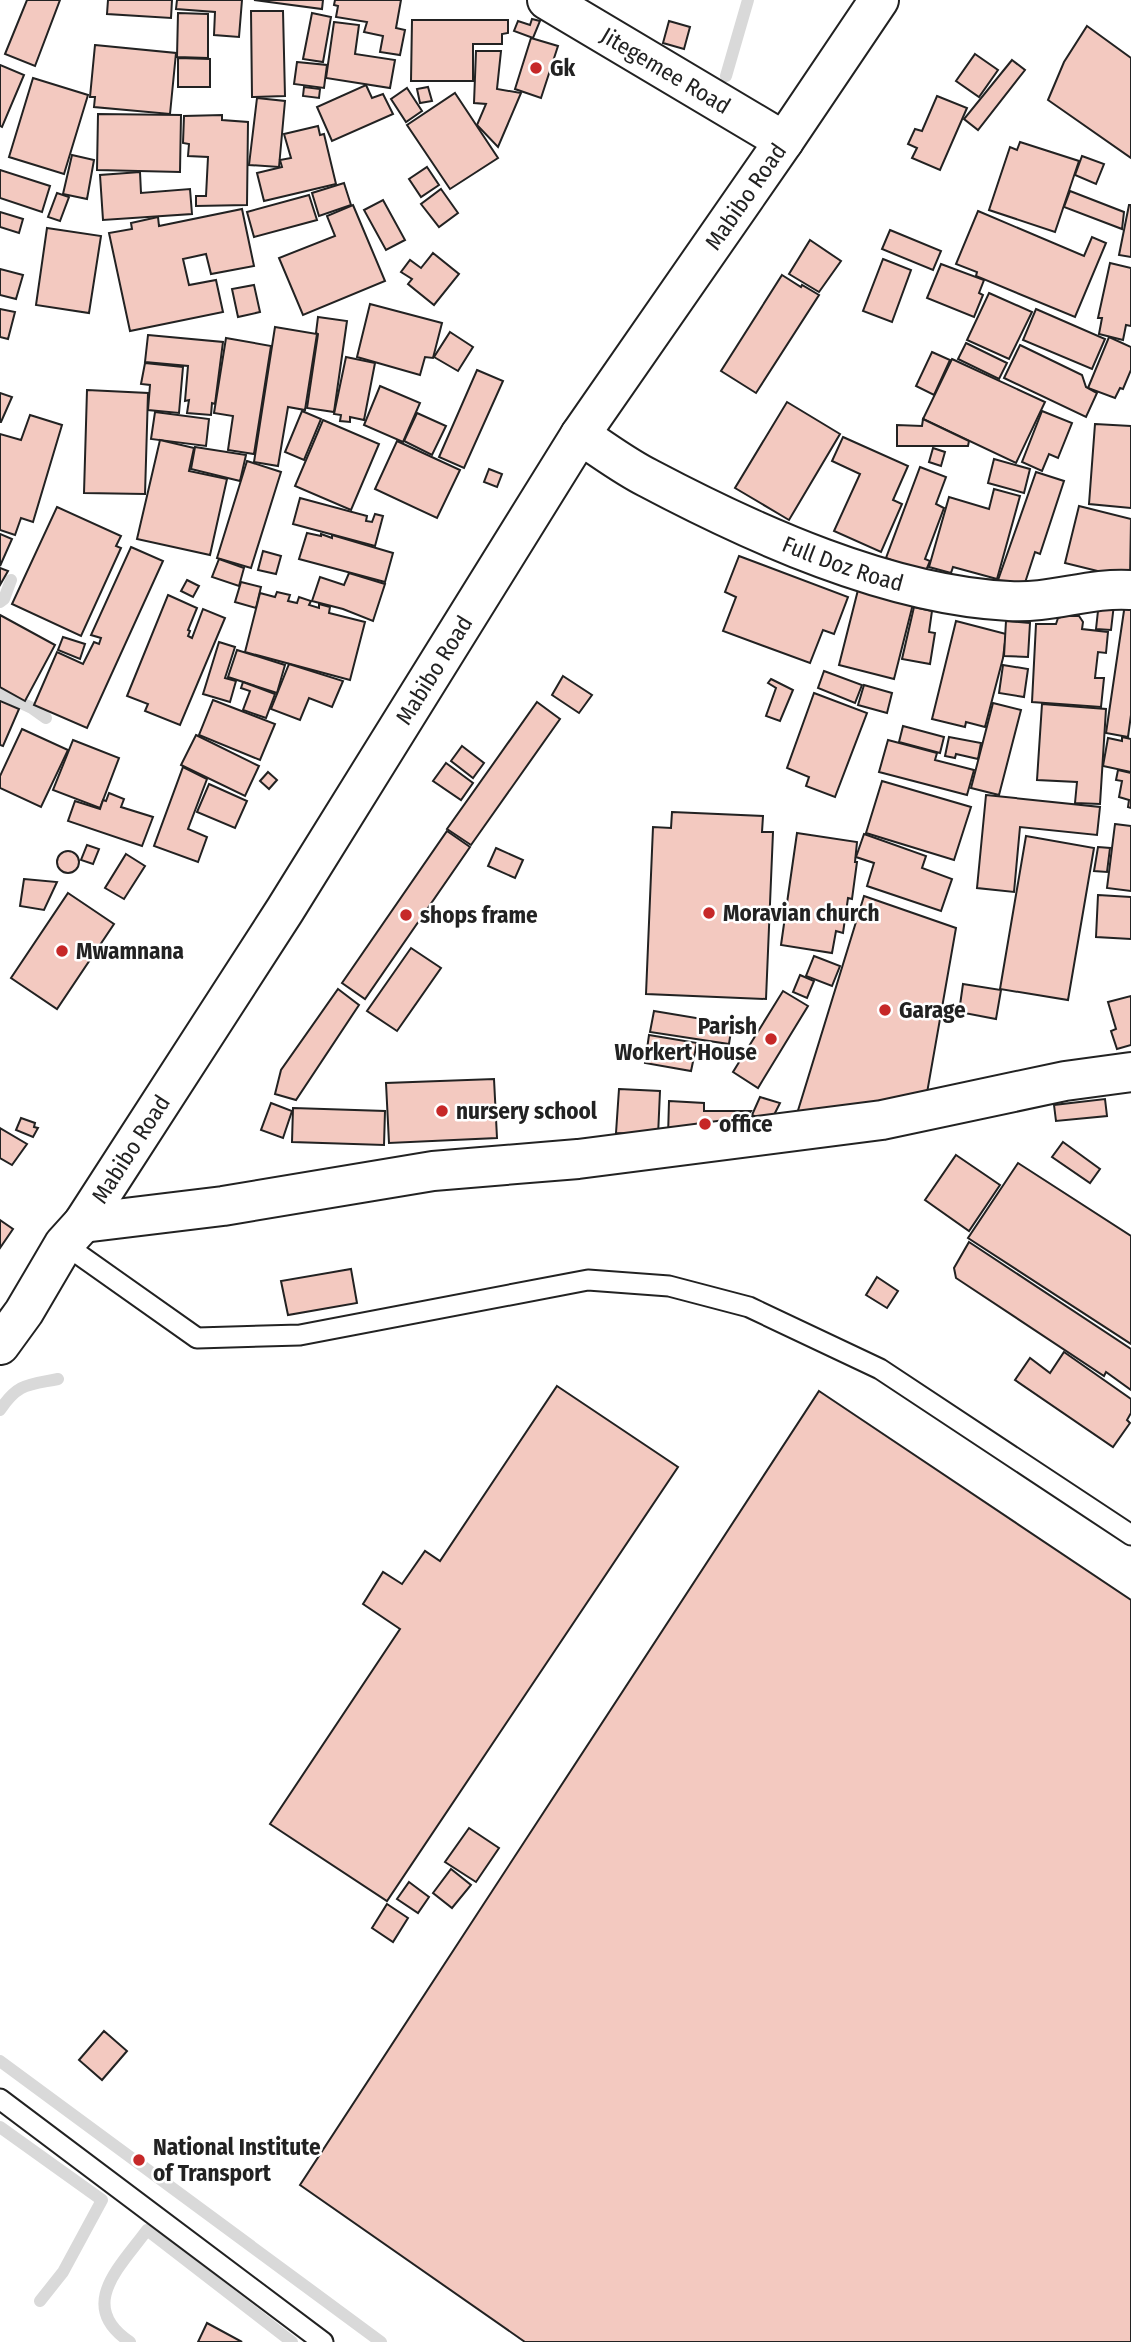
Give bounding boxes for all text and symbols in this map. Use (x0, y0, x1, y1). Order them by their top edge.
street label: Jitegemee Road (596, 21, 736, 120)
place label: Gk (550, 54, 576, 82)
marker: Gk (528, 60, 544, 76)
street label: Mabibo Road (699, 138, 792, 255)
street label: Full Doz Road (778, 530, 907, 597)
street label: Mabibo Road (390, 610, 478, 730)
place label: Moravian church (723, 899, 880, 927)
place label: shops frame (420, 901, 538, 929)
marker: Moravian church (701, 905, 717, 921)
marker: shops frame (398, 907, 414, 923)
place label: Mwamnana (76, 937, 184, 965)
marker: Mwamnana (54, 943, 70, 959)
place label: Garage (899, 996, 966, 1024)
marker: Garage (877, 1002, 893, 1018)
place label: Parish Workert House (615, 1012, 757, 1066)
marker: Parish Workert House (763, 1031, 779, 1047)
street label: Mabibo Road (86, 1090, 176, 1208)
place label: nursery school (456, 1097, 598, 1125)
marker: nursery school (434, 1103, 450, 1119)
place label: office (719, 1110, 773, 1138)
marker: office (697, 1116, 713, 1132)
place label: National Institute of Transport (153, 2133, 321, 2187)
marker: National Institute of Transport (131, 2152, 147, 2168)

